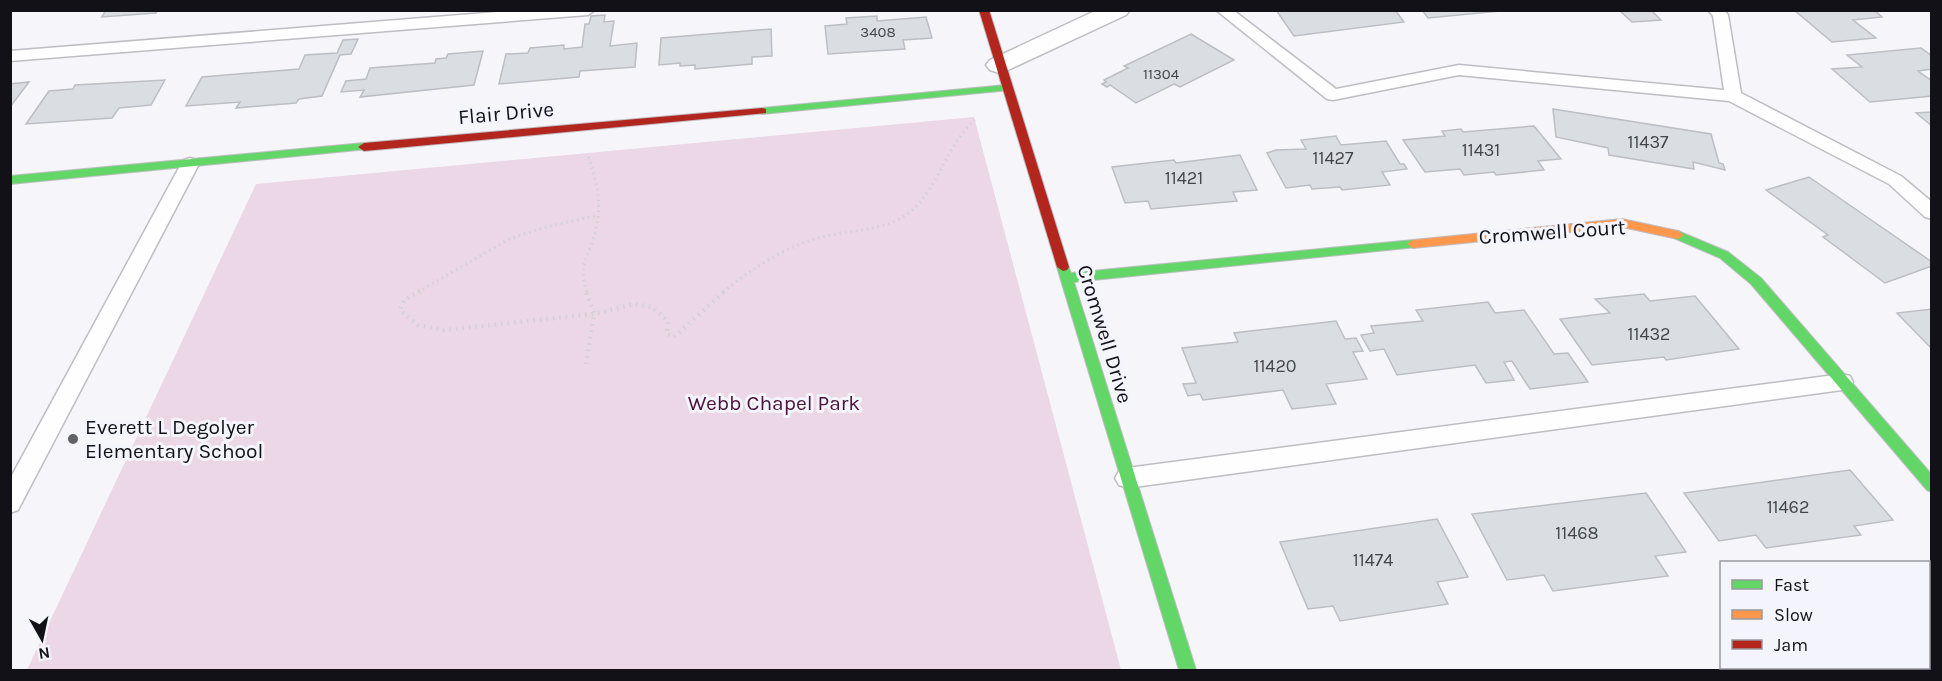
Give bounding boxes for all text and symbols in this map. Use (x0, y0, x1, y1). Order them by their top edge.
house number: 3408 (860, 23, 896, 41)
house number: 11304 (1143, 65, 1180, 83)
street label: Flair Drive (457, 97, 555, 129)
house number: 11437 (1627, 131, 1669, 153)
house number: 11431 (1462, 139, 1500, 161)
house number: 11427 (1313, 147, 1354, 169)
house number: 11421 (1165, 167, 1203, 189)
street label: Cromwell Court (1478, 215, 1626, 249)
street label: Cromwell Drive (1073, 262, 1137, 406)
house number: 11432 (1627, 323, 1671, 345)
house number: 11420 (1253, 355, 1297, 377)
park label: Webb Chapel Park (688, 391, 860, 415)
place label: Everett L Degolyer Elementary School (85, 415, 263, 463)
marker: Everett L Degolyer Elementary School (66, 432, 80, 446)
house number: 11462 (1767, 496, 1809, 518)
house number: 11468 (1555, 522, 1599, 544)
house number: 11474 (1353, 549, 1393, 571)
legend (1720, 561, 1930, 669)
text: Fast (1774, 574, 1809, 596)
text: Slow (1774, 604, 1813, 626)
north arrow (12, 609, 72, 669)
text: Jam (1774, 634, 1808, 656)
text: N (37, 643, 51, 664)

